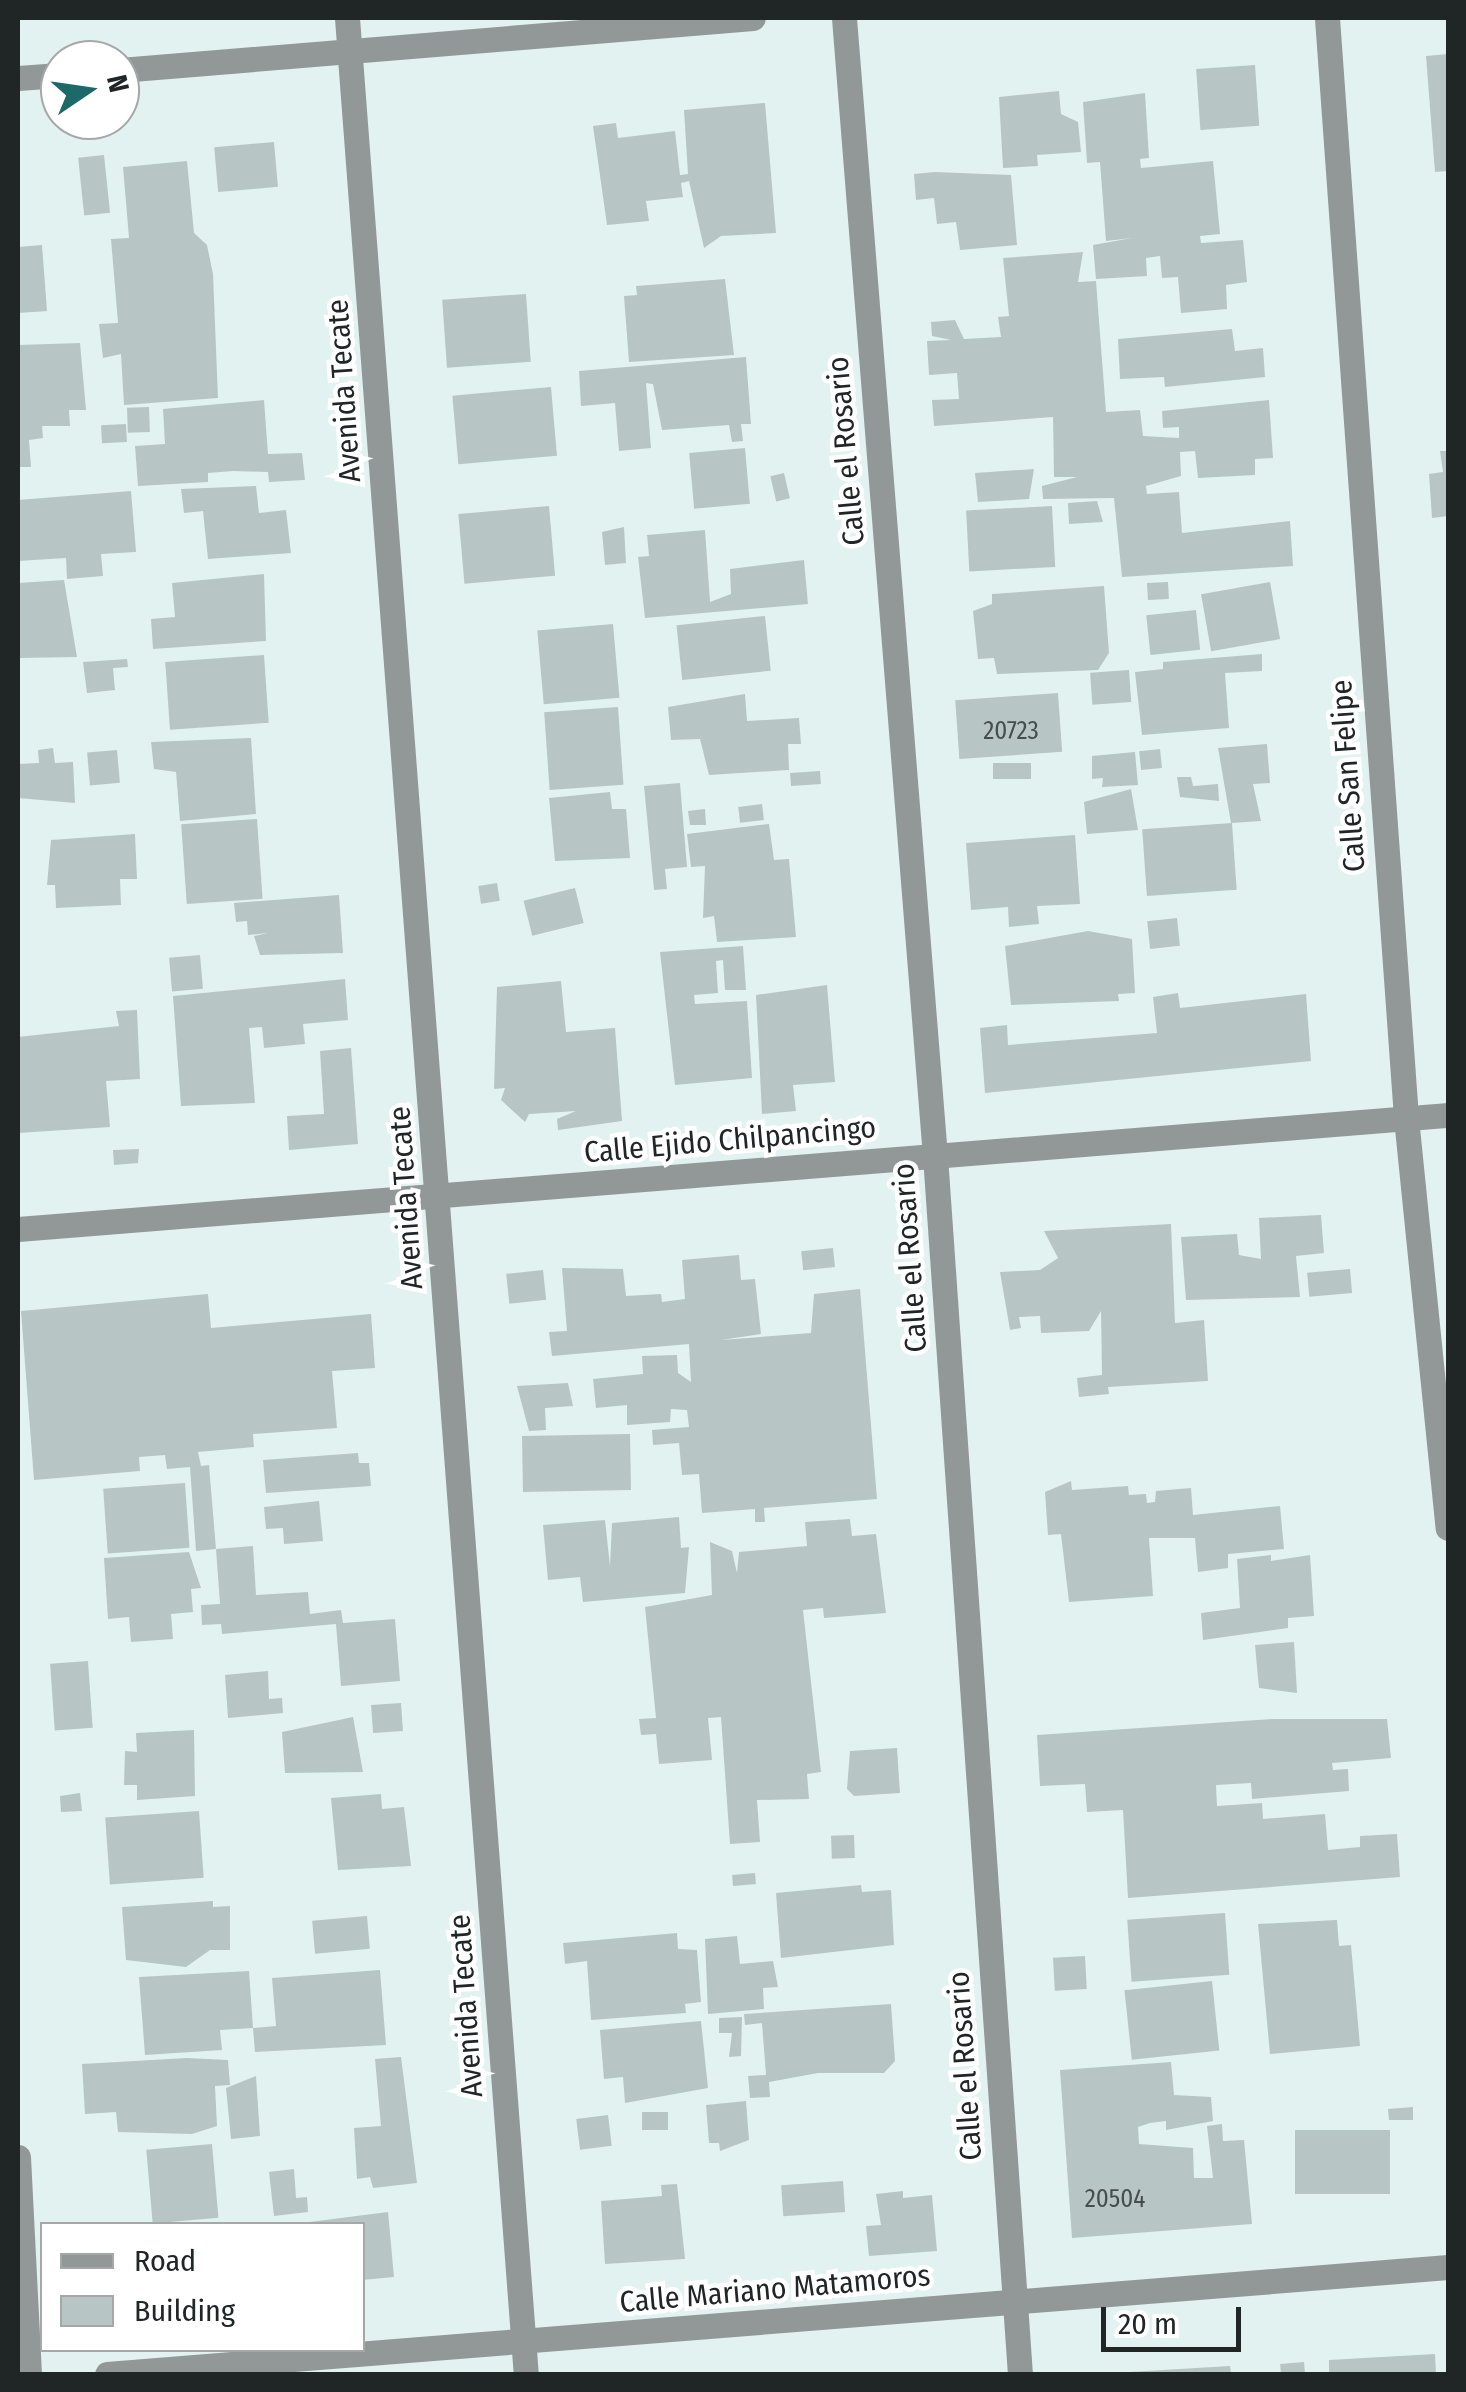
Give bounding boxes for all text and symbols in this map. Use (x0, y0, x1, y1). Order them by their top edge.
north arrow (40, 40, 140, 140)
text: N (100, 72, 136, 95)
street label: Avenida Tecate (320, 298, 368, 484)
street label: Calle el Rosario (820, 355, 872, 547)
street label: Calle San Felipe (1323, 679, 1373, 873)
house number: 20723 (983, 716, 1039, 746)
street label: Avenida Tecate (382, 1105, 430, 1291)
street label: Calle Ejido Chilpancingo (582, 1109, 878, 1171)
street label: Calle el Rosario (885, 1162, 935, 1354)
street label: Avenida Tecate (442, 1913, 490, 2099)
street label: Calle el Rosario (940, 1970, 990, 2162)
house number: 20504 (1085, 2184, 1145, 2214)
legend (40, 2222, 365, 2352)
text: Road (134, 2243, 196, 2279)
street label: Calle Mariano Matamoros (618, 2257, 932, 2321)
scale bar (1106, 2287, 1246, 2349)
text: Building (134, 2293, 235, 2329)
text: 20 m (1118, 2306, 1177, 2342)

